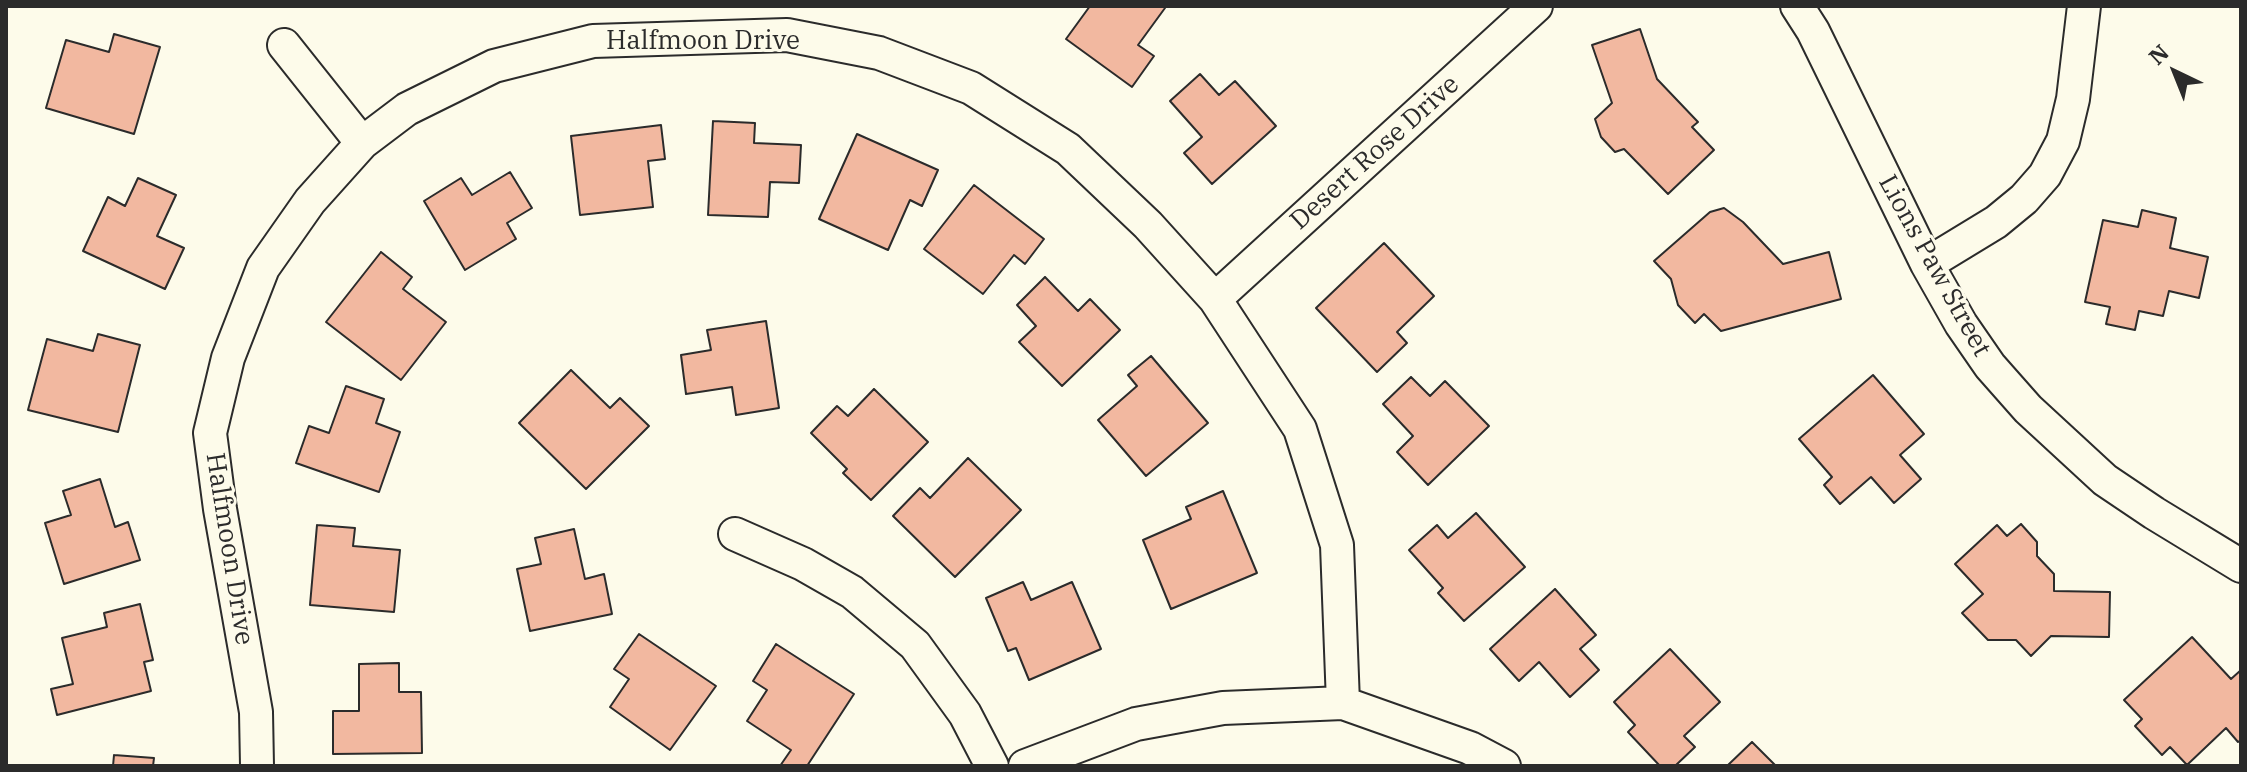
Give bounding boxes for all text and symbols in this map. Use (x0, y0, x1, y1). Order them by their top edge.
street label: Halfmoon Drive (606, 25, 800, 57)
north arrow (2135, 32, 2215, 112)
text: N (2142, 38, 2175, 71)
street label: Desert Rose Drive (1284, 69, 1466, 237)
street label: Lions Paw Street (1871, 170, 1997, 362)
street label: Halfmoon Drive (198, 451, 260, 647)

